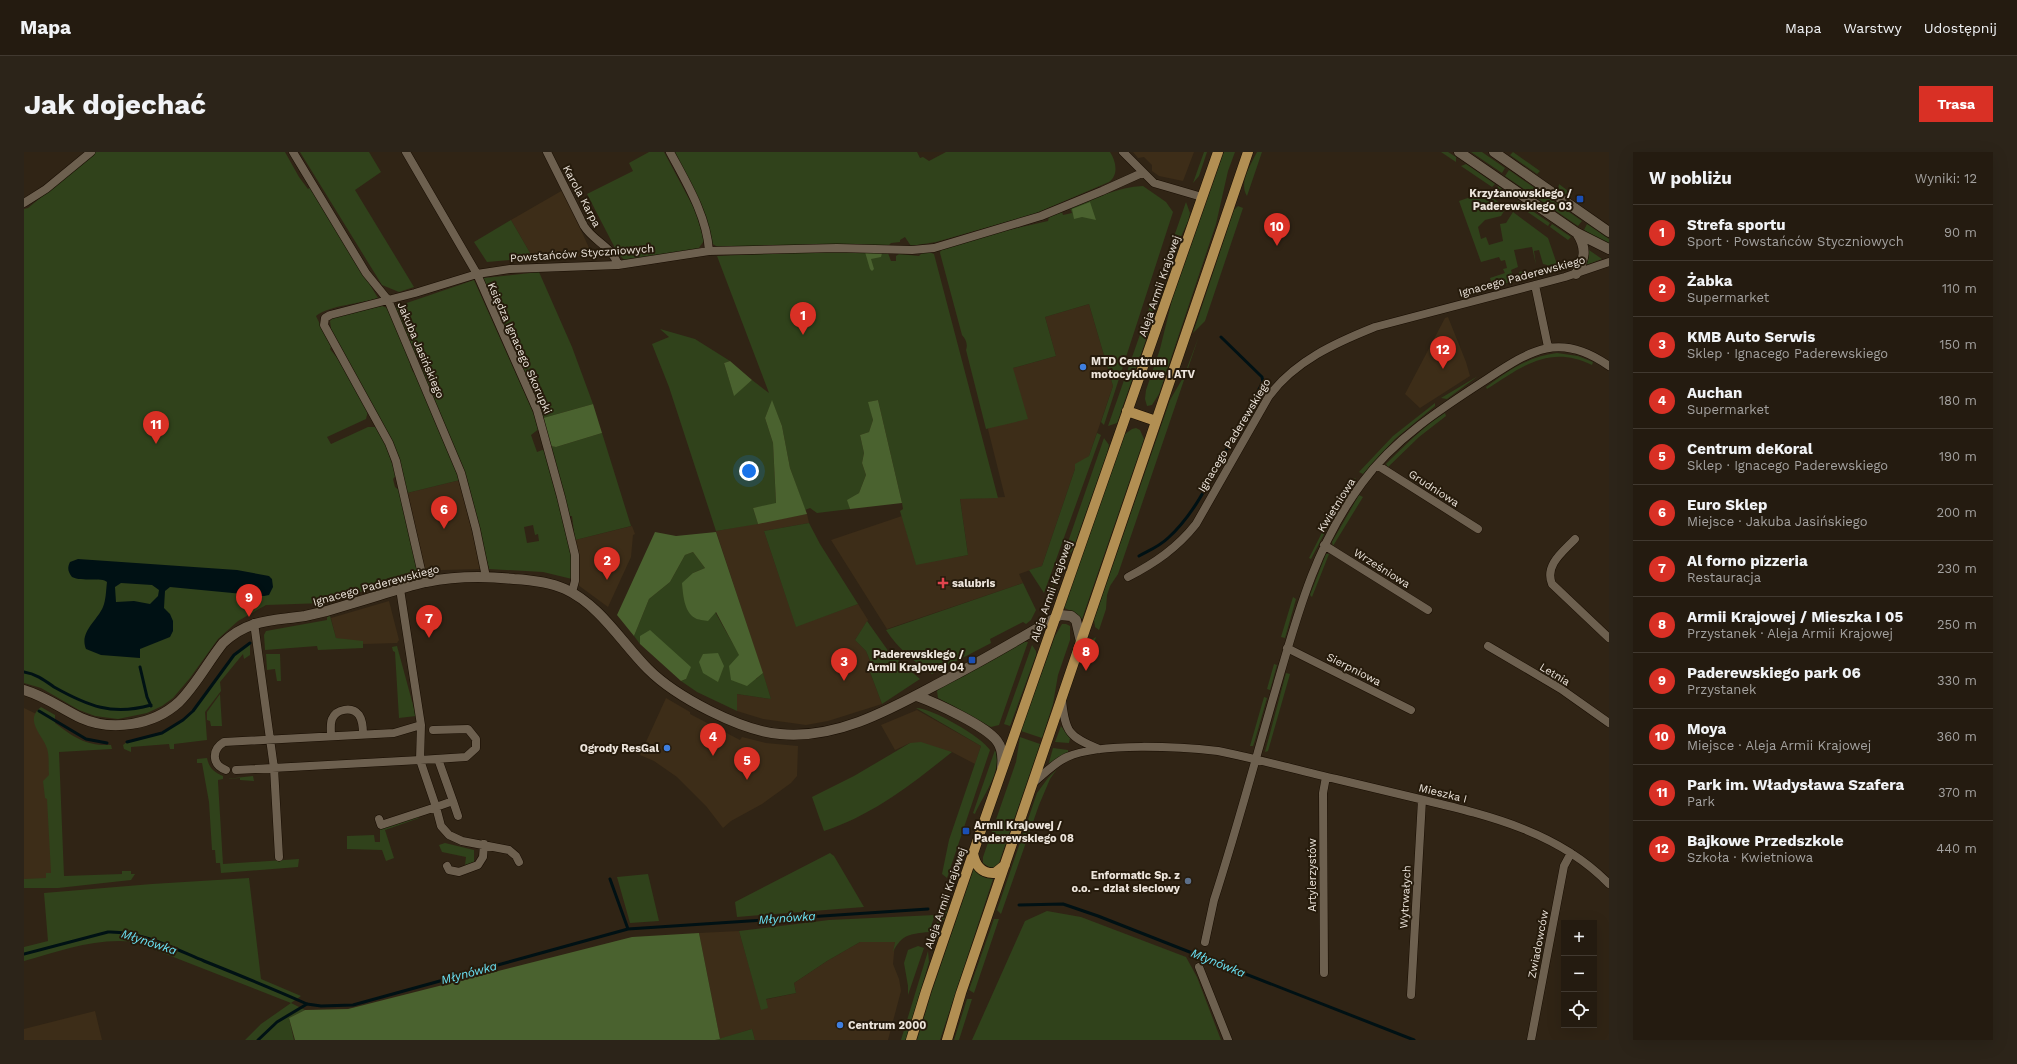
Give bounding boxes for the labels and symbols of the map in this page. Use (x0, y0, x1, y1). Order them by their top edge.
street label: Karola Karpa (560, 163, 603, 229)
place label: Krzyżanowskiego / Paderewskiego 03 (1469, 187, 1572, 213)
marker: Krzyżanowskiego / Paderewskiego 03 (1575, 194, 1585, 204)
pin: 10 (1264, 213, 1290, 246)
street label: Aleja Armii Krajowej (1136, 234, 1183, 339)
street label: Powstańców Styczniowych (510, 242, 654, 265)
street label: Ignacego Paderewskiego (1458, 253, 1587, 300)
street label: Księdza Ignacego Skorupki (485, 281, 554, 416)
street label: Jakuba Jasińskiego (394, 300, 447, 400)
pin: 1 (790, 302, 816, 335)
pin: 12 (1430, 336, 1456, 369)
place label: MTD Centrum motocyklowe i ATV (1091, 355, 1196, 381)
marker: MTD Centrum motocyklowe i ATV (1078, 362, 1088, 372)
street label: Ignacego Paderewskiego (1195, 376, 1274, 494)
pin: 11 (143, 411, 169, 444)
your location (739, 461, 759, 481)
street label: Grudniowa (1406, 467, 1461, 510)
street label: Kwietniowa (1315, 476, 1358, 535)
pin: 6 (431, 496, 457, 529)
street label: Aleja Armii Krajowej (1028, 539, 1075, 644)
street label: Wrześniowa (1351, 546, 1412, 591)
pin: 2 (594, 547, 620, 580)
street label: Ignacego Paderewskiego (312, 562, 441, 609)
marker: salubris (937, 577, 949, 589)
place label: salubris (952, 577, 995, 590)
pin: 9 (236, 584, 262, 617)
pin: 7 (416, 605, 442, 638)
pin: 8 (1073, 638, 1099, 671)
pin: 3 (831, 648, 857, 681)
place label: Paderewskiego / Armii Krajowej 04 (867, 648, 964, 674)
street label: Sierpniowa (1324, 650, 1383, 689)
marker: Paderewskiego / Armii Krajowej 04 (967, 655, 977, 665)
street label: Letnia (1537, 660, 1572, 689)
pin: 4 (700, 723, 726, 756)
place label: Ogrody ResGal (580, 742, 659, 755)
marker: Ogrody ResGal (662, 743, 672, 753)
pin: 5 (734, 747, 760, 780)
street label: Mieszka I (1417, 781, 1468, 806)
place label: Armii Krajowej / Paderewskiego 08 (974, 819, 1074, 845)
marker: Armii Krajowej / Paderewskiego 08 (961, 826, 971, 836)
street label: Artylerzystów (1306, 838, 1319, 912)
street label: Aleja Armii Krajowej (922, 846, 969, 951)
street label: Wytrwałych (1397, 865, 1414, 929)
place label: Enformatic Sp. z o.o. - dział sieciowy (1072, 869, 1181, 895)
marker: Enformatic Sp. z o.o. - dział sieciowy (1183, 876, 1193, 886)
water label: Młynówka (758, 909, 817, 927)
street label: Zwiadowców (1526, 909, 1551, 979)
water label: Młynówka (120, 926, 179, 958)
water label: Młynówka (1189, 946, 1248, 980)
water label: Młynówka (439, 959, 499, 987)
place label: Centrum 2000 (848, 1019, 926, 1032)
marker: Centrum 2000 (835, 1020, 845, 1030)

